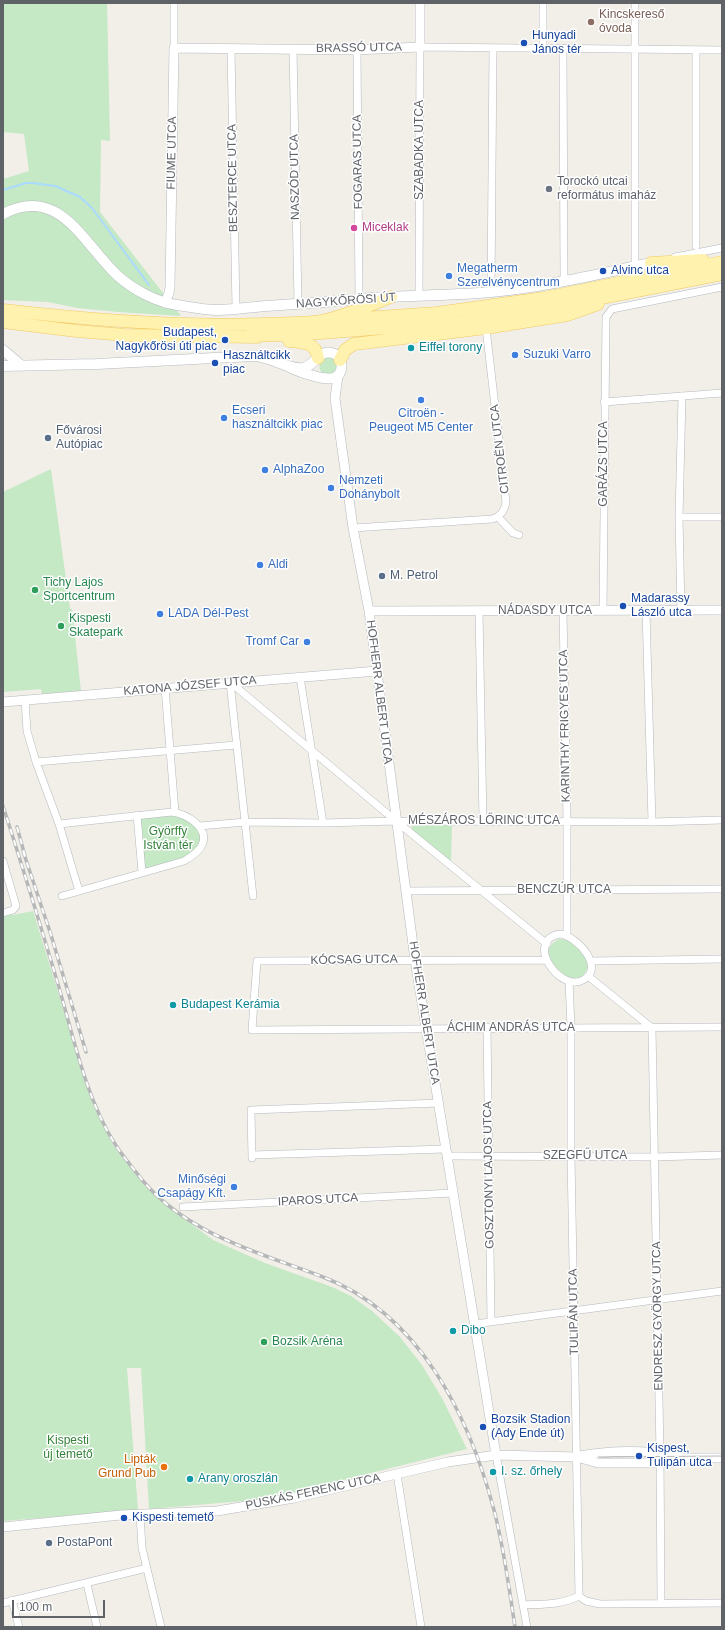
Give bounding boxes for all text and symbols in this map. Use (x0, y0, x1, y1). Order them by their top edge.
place label: Kincskereső óvoda (599, 8, 664, 36)
marker: Kincskereső óvoda (586, 17, 596, 27)
place label: Hunyadi János tér (532, 29, 581, 57)
marker: Hunyadi János tér (519, 38, 529, 48)
street label: BRASSÓ UTCA (316, 40, 402, 56)
street label: SZABADKA UTCA (413, 100, 427, 200)
street label: FOGARAS UTCA (350, 115, 366, 209)
street label: FIUME UTCA (164, 116, 180, 190)
street label: BESZTERCE UTCA (225, 124, 241, 232)
street label: NASZÓD UTCA (287, 134, 303, 220)
place label: Torockó utcai református imaház (557, 175, 656, 203)
marker: Torockó utcai református imaház (544, 184, 554, 194)
place label: Miceklak (362, 221, 409, 235)
marker: Miceklak (349, 223, 359, 233)
place label: Megatherm Szerelvénycentrum (457, 262, 560, 290)
place label: Alvinc utca (611, 264, 669, 278)
marker: Alvinc utca (598, 266, 608, 276)
marker: Megatherm Szerelvénycentrum (444, 271, 454, 281)
street label: NAGYKŐRÖSI ÚT (296, 290, 396, 312)
place label: Budapest, Nagykőrösi úti piac (116, 326, 217, 354)
marker: Budapest, Nagykőrösi úti piac (220, 335, 230, 345)
place label: Eiffel torony (419, 341, 482, 355)
marker: Eiffel torony (406, 343, 416, 353)
place label: Suzuki Varro (523, 348, 591, 362)
place label: Használtcikk piac (223, 349, 290, 377)
marker: Suzuki Varro (510, 350, 520, 360)
marker: Használtcikk piac (210, 358, 220, 368)
marker: Citroën - Peugeot M5 Center (416, 395, 426, 405)
street label: CITROËN UTCA (487, 403, 513, 495)
place label: Ecseri használtcikk piac (232, 404, 323, 432)
place label: Citroën - Peugeot M5 Center (369, 407, 473, 435)
marker: Ecseri használtcikk piac (219, 413, 229, 423)
street label: GARÁZS UTCA (597, 421, 611, 507)
place label: Fővárosi Autópiac (56, 424, 103, 452)
marker: Fővárosi Autópiac (43, 433, 53, 443)
place label: AlphaZoo (273, 463, 324, 477)
marker: AlphaZoo (260, 465, 270, 475)
place label: Nemzeti Dohánybolt (339, 474, 400, 502)
marker: Nemzeti Dohánybolt (326, 483, 336, 493)
place label: Aldi (268, 558, 288, 572)
marker: Aldi (255, 560, 265, 570)
place label: M. Petrol (390, 569, 438, 583)
marker: M. Petrol (377, 571, 387, 581)
place label: Tichy Lajos Sportcentrum (43, 576, 115, 604)
marker: Tichy Lajos Sportcentrum (30, 585, 40, 595)
place label: Madarassy László utca (631, 592, 692, 620)
marker: Madarassy László utca (618, 601, 628, 611)
street label: NÁDASDY UTCA (498, 604, 592, 618)
place label: LADA Dél-Pest (168, 607, 249, 621)
marker: LADA Dél-Pest (155, 609, 165, 619)
place label: Kispesti Skatepark (69, 612, 123, 640)
street label: HOFHERR ALBERT UTCA (363, 619, 395, 765)
marker: Kispesti Skatepark (56, 621, 66, 631)
place label: Tromf Car (245, 635, 299, 649)
marker: Tromf Car (302, 637, 312, 647)
street label: KARINTHY FRIGYES UTCA (556, 650, 574, 802)
street label: KATONA JÓZSEF UTCA (123, 673, 257, 699)
street label: MÉSZÁROS LŐRINC UTCA (408, 814, 560, 828)
park label: Györffy István tér (143, 825, 193, 853)
street label: BENCZÚR UTCA (517, 883, 611, 897)
street label: HOFHERR ALBERT UTCA (406, 940, 442, 1086)
street label: KÓCSAG UTCA (310, 952, 398, 968)
place label: Budapest Kerámia (181, 998, 280, 1012)
marker: Budapest Kerámia (168, 1000, 178, 1010)
street label: ÁCHIM ANDRÁS UTCA (447, 1021, 575, 1035)
street label: GOSZTONYI LAJOS UTCA (481, 1101, 497, 1249)
street label: SZEGFŰ UTCA (543, 1149, 627, 1163)
place label: Minőségi Csapágy Kft. (157, 1173, 226, 1201)
marker: Minőségi Csapágy Kft. (229, 1182, 239, 1192)
street label: IPAROS UTCA (277, 1191, 359, 1209)
street label: ENDRESZ GYÖRGY UTCA (649, 1241, 667, 1391)
street label: TULIPÁN UTCA (566, 1269, 582, 1355)
place label: Dibo (461, 1324, 486, 1338)
marker: Dibo (448, 1326, 458, 1336)
place label: Bozsik Aréna (272, 1335, 343, 1349)
marker: Bozsik Aréna (259, 1337, 269, 1347)
place label: Bozsik Stadion (Ady Ende út) (491, 1413, 570, 1441)
marker: Bozsik Stadion (Ady Ende út) (478, 1422, 488, 1432)
park label: Kispesti új temető (43, 1434, 93, 1462)
place label: Kispest, Tulipán utca (647, 1442, 712, 1470)
marker: Kispest, Tulipán utca (634, 1451, 644, 1461)
place label: Lipták Grund Pub (98, 1453, 156, 1481)
marker: Lipták Grund Pub (159, 1462, 169, 1472)
place label: I. sz. őrhely (501, 1465, 562, 1479)
marker: I. sz. őrhely (488, 1467, 498, 1477)
street label: PUSKÁS FERENC UTCA (244, 1471, 382, 1513)
place label: Arany oroszlán (198, 1472, 278, 1486)
marker: Arany oroszlán (185, 1474, 195, 1484)
place label: Kispesti temető (132, 1511, 214, 1525)
marker: Kispesti temető (119, 1513, 129, 1523)
place label: PostaPont (57, 1536, 112, 1550)
marker: PostaPont (44, 1538, 54, 1548)
scale bar (14, 1592, 107, 1618)
text: 100 m (19, 1600, 52, 1614)

